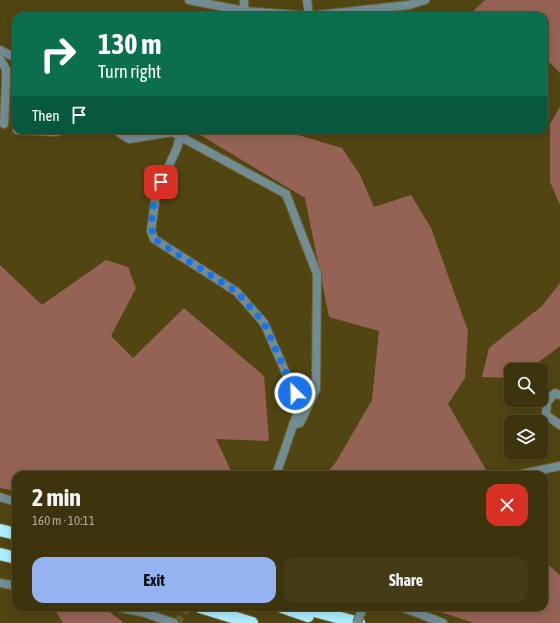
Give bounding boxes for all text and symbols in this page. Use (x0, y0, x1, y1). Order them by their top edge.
icon: right (32, 28, 84, 80)
text: 130 m (98, 28, 161, 60)
text: Turn right (98, 61, 161, 82)
icon: arrive (68, 104, 90, 126)
text: Then (32, 107, 60, 124)
pin (144, 165, 178, 199)
icon: arrive (150, 171, 172, 193)
map controls (504, 363, 548, 459)
button: search (504, 363, 548, 407)
position arrow (274, 372, 316, 414)
button: layers (504, 415, 548, 459)
text: 2 min (32, 484, 81, 511)
button: close (486, 484, 528, 526)
text: 160 m · 10:11 (32, 513, 95, 528)
button: Exit (32, 557, 276, 603)
button: Share (284, 557, 528, 603)

